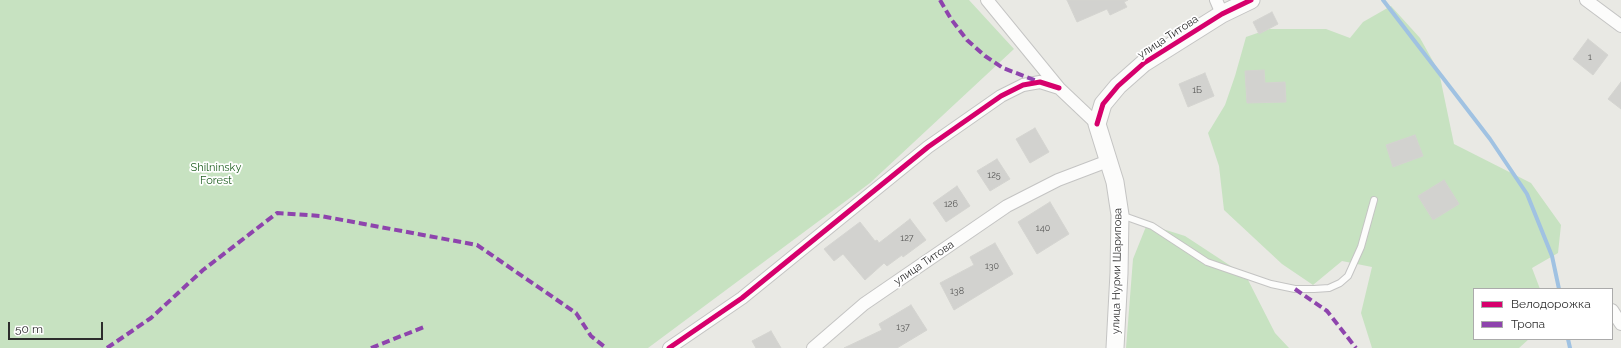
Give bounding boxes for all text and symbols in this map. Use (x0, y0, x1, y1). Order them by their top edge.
street label: улица Титова (1135, 12, 1201, 62)
house number: 1 (1588, 52, 1592, 62)
house number: 1Б (1192, 85, 1202, 95)
park label: Shilninsky Forest (191, 161, 241, 187)
house number: 125 (987, 170, 1001, 180)
house number: 126 (944, 199, 958, 209)
street label: улица Нурми Шарипова (1109, 208, 1125, 334)
house number: 140 (1036, 223, 1050, 233)
house number: 127 (900, 233, 914, 243)
street label: улица Титова (891, 238, 957, 288)
house number: 130 (985, 261, 999, 271)
house number: 138 (950, 286, 964, 296)
legend (1473, 288, 1613, 340)
text: Велодорожка (1511, 297, 1591, 311)
scale bar (10, 314, 105, 340)
text: Тропа (1511, 317, 1545, 331)
text: 50 m (15, 322, 43, 336)
house number: 137 (896, 322, 910, 332)

